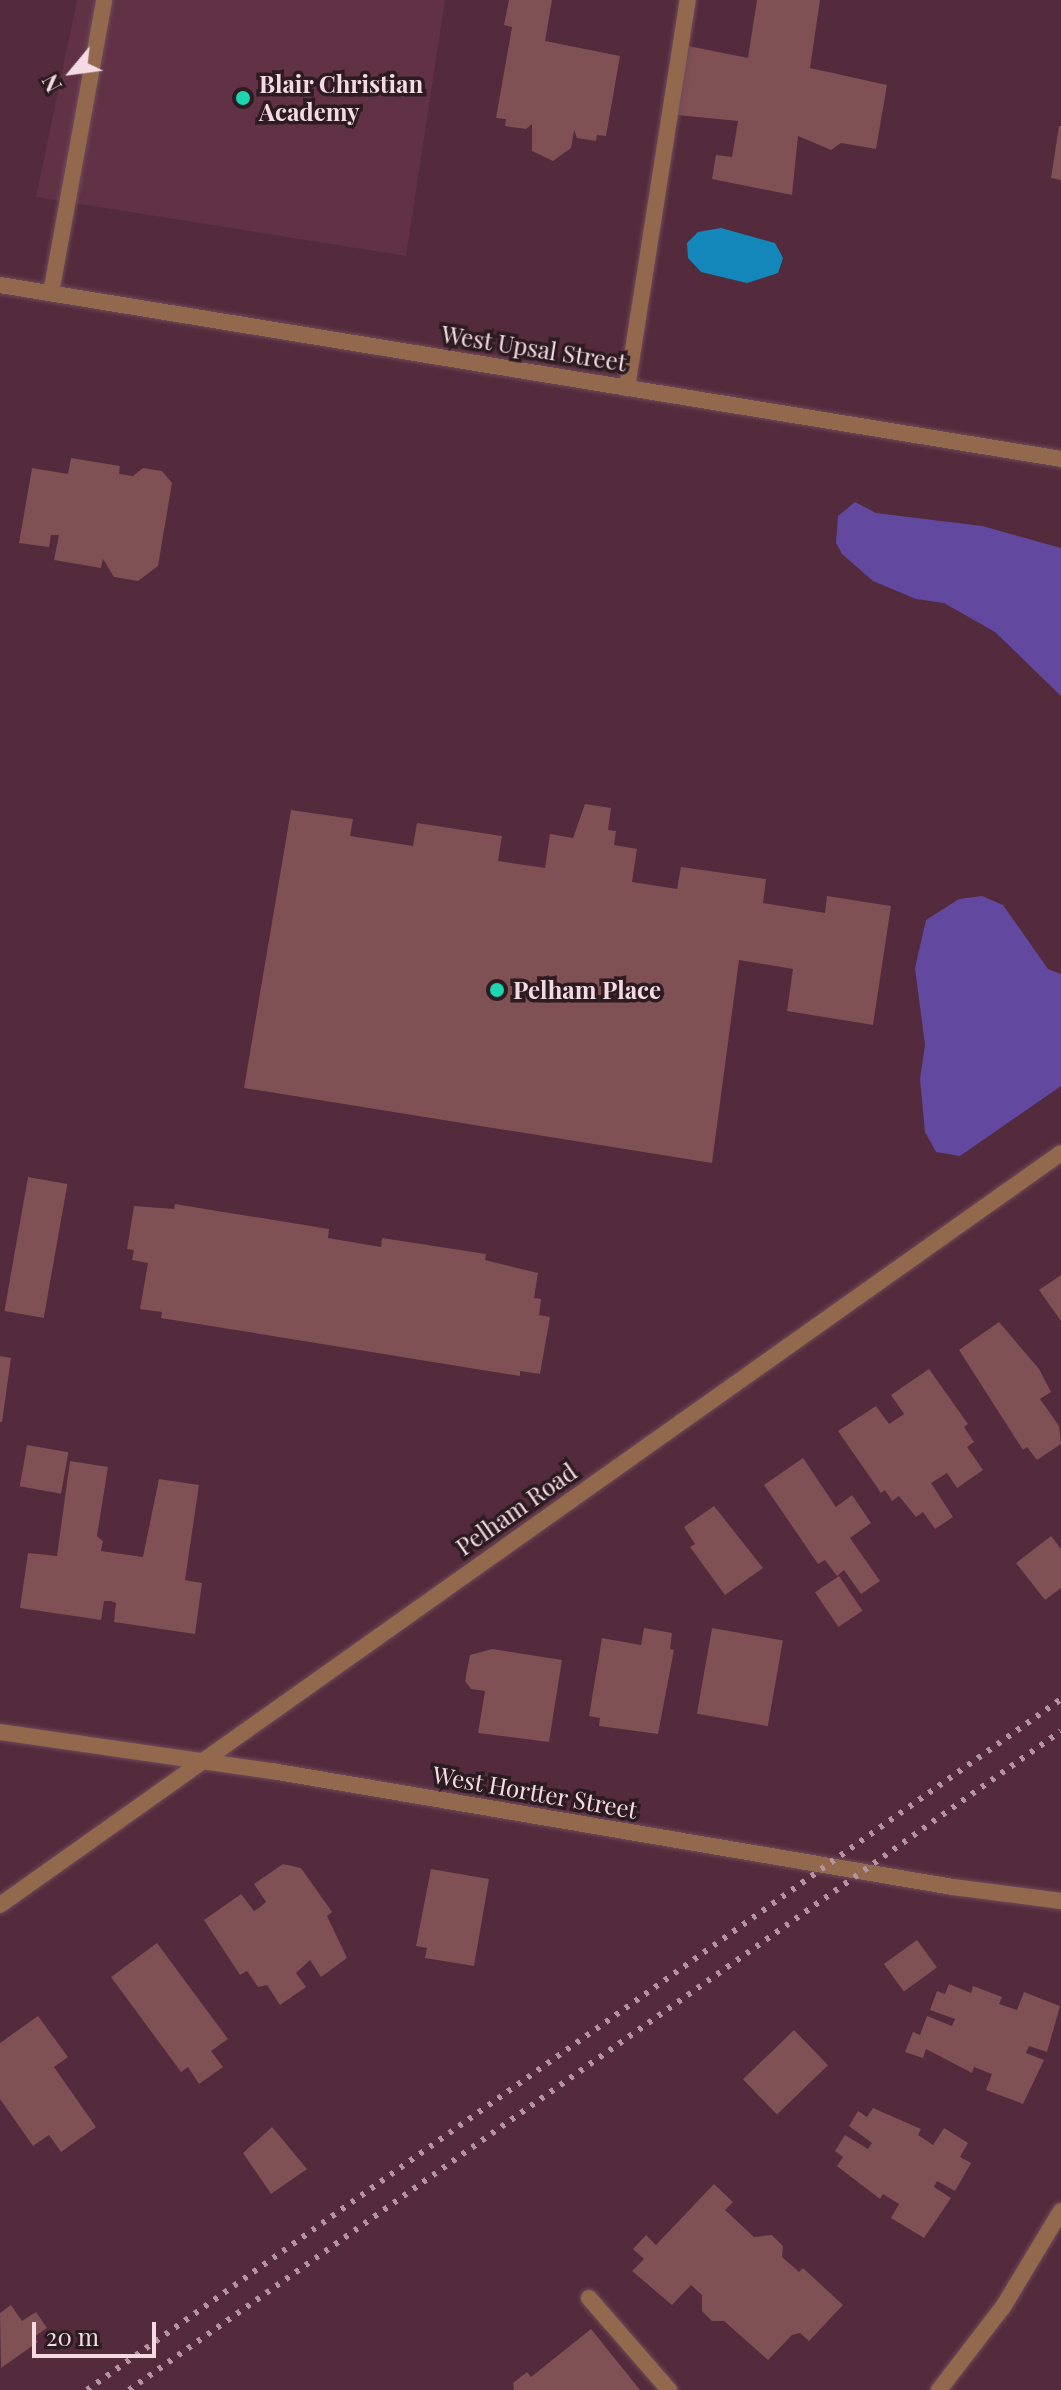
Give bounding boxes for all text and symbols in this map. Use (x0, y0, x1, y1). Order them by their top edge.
north arrow (32, 32, 112, 112)
text: N (34, 69, 68, 98)
place label: Blair Christian Academy (259, 70, 424, 126)
marker: Blair Christian Academy (234, 89, 252, 107)
street label: West Upsal Street (439, 319, 629, 377)
place label: Pelham Place (513, 976, 661, 1004)
marker: Pelham Place (488, 981, 506, 999)
street label: Pelham Road (450, 1457, 582, 1561)
street label: West Hortter Street (430, 1760, 640, 1824)
scale bar (36, 2306, 160, 2356)
text: 20 m (46, 2320, 99, 2352)

